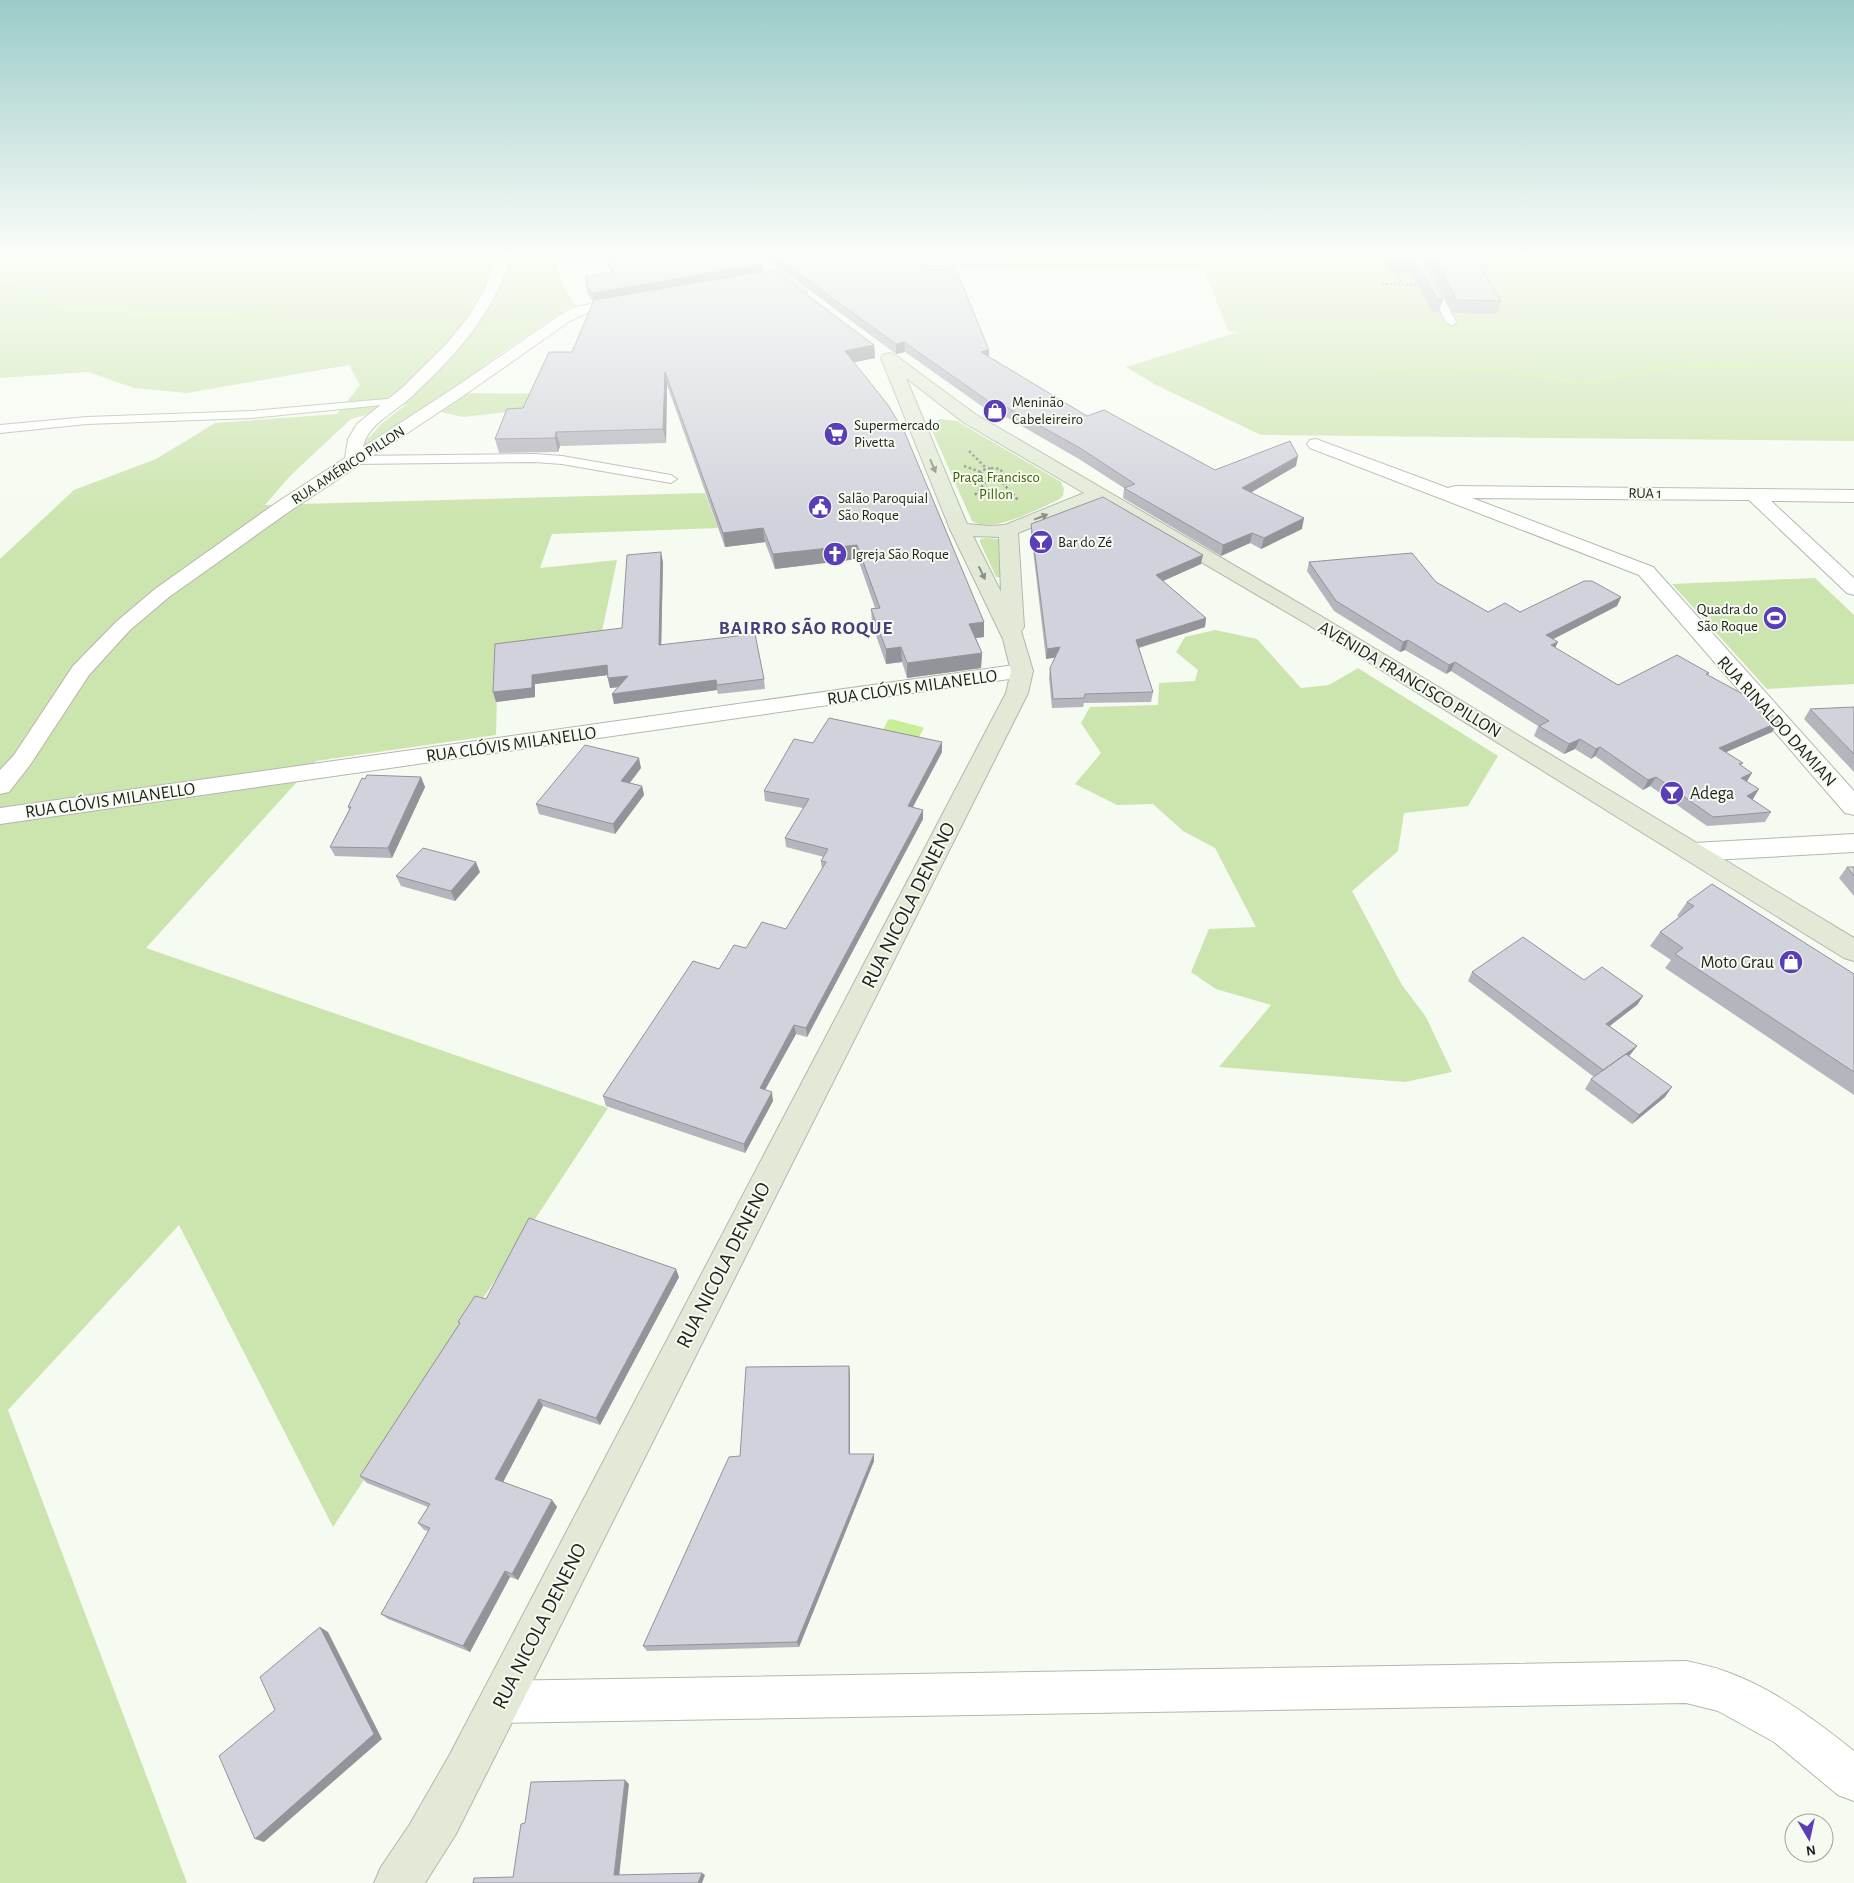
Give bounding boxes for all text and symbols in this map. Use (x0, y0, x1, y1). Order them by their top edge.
place label: Meninão Cabeleireiro (1012, 395, 1083, 427)
shop icon: Meninão Cabeleireiro (982, 398, 1008, 424)
place label: Supermercado Pivetta (854, 418, 940, 450)
supermarket icon: Supermercado Pivetta (823, 421, 849, 447)
street label: RUA AMÉRICO PILLON (288, 422, 407, 508)
one-way arrow (930, 459, 938, 473)
park label: Praça Francisco Pillon (952, 470, 1040, 502)
street label: RUA 1 (1628, 486, 1662, 501)
place label: Salão Paroquial São Roque (838, 491, 928, 523)
public building icon: Salão Paroquial São Roque (807, 494, 833, 520)
one-way arrow (1034, 512, 1048, 520)
bar icon: Bar do Zé (1028, 529, 1054, 555)
place label: Bar do Zé (1058, 535, 1112, 550)
church icon: Igreja São Roque (822, 541, 848, 567)
place label: Igreja São Roque (852, 547, 949, 562)
one-way arrow (978, 566, 986, 580)
place label: Quadra do São Roque (1697, 602, 1758, 634)
sports icon: Quadra do São Roque (1762, 605, 1788, 631)
district label: BAIRRO SÃO ROQUE (719, 617, 893, 638)
street label: AVENIDA FRANCISCO PILLON (1315, 618, 1504, 742)
street label: RUA RINALDO DAMIAN (1713, 653, 1839, 790)
street label: RUA CLÓVIS MILANELLO (826, 664, 998, 709)
street label: RUA CLÓVIS MILANELLO (425, 721, 597, 766)
street label: RUA CLÓVIS MILANELLO (24, 777, 196, 822)
bar icon: Adega (1659, 780, 1685, 806)
place label: Adega (1690, 785, 1734, 803)
street label: RUA NICOLA DENENO (857, 819, 959, 992)
shop icon: Moto Grau (1778, 949, 1804, 975)
place label: Moto Grau (1700, 954, 1774, 972)
street label: RUA NICOLA DENENO (672, 1179, 774, 1352)
street label: RUA NICOLA DENENO (488, 1540, 590, 1713)
north arrow (1784, 1813, 1834, 1863)
text: N (1805, 1842, 1817, 1858)

